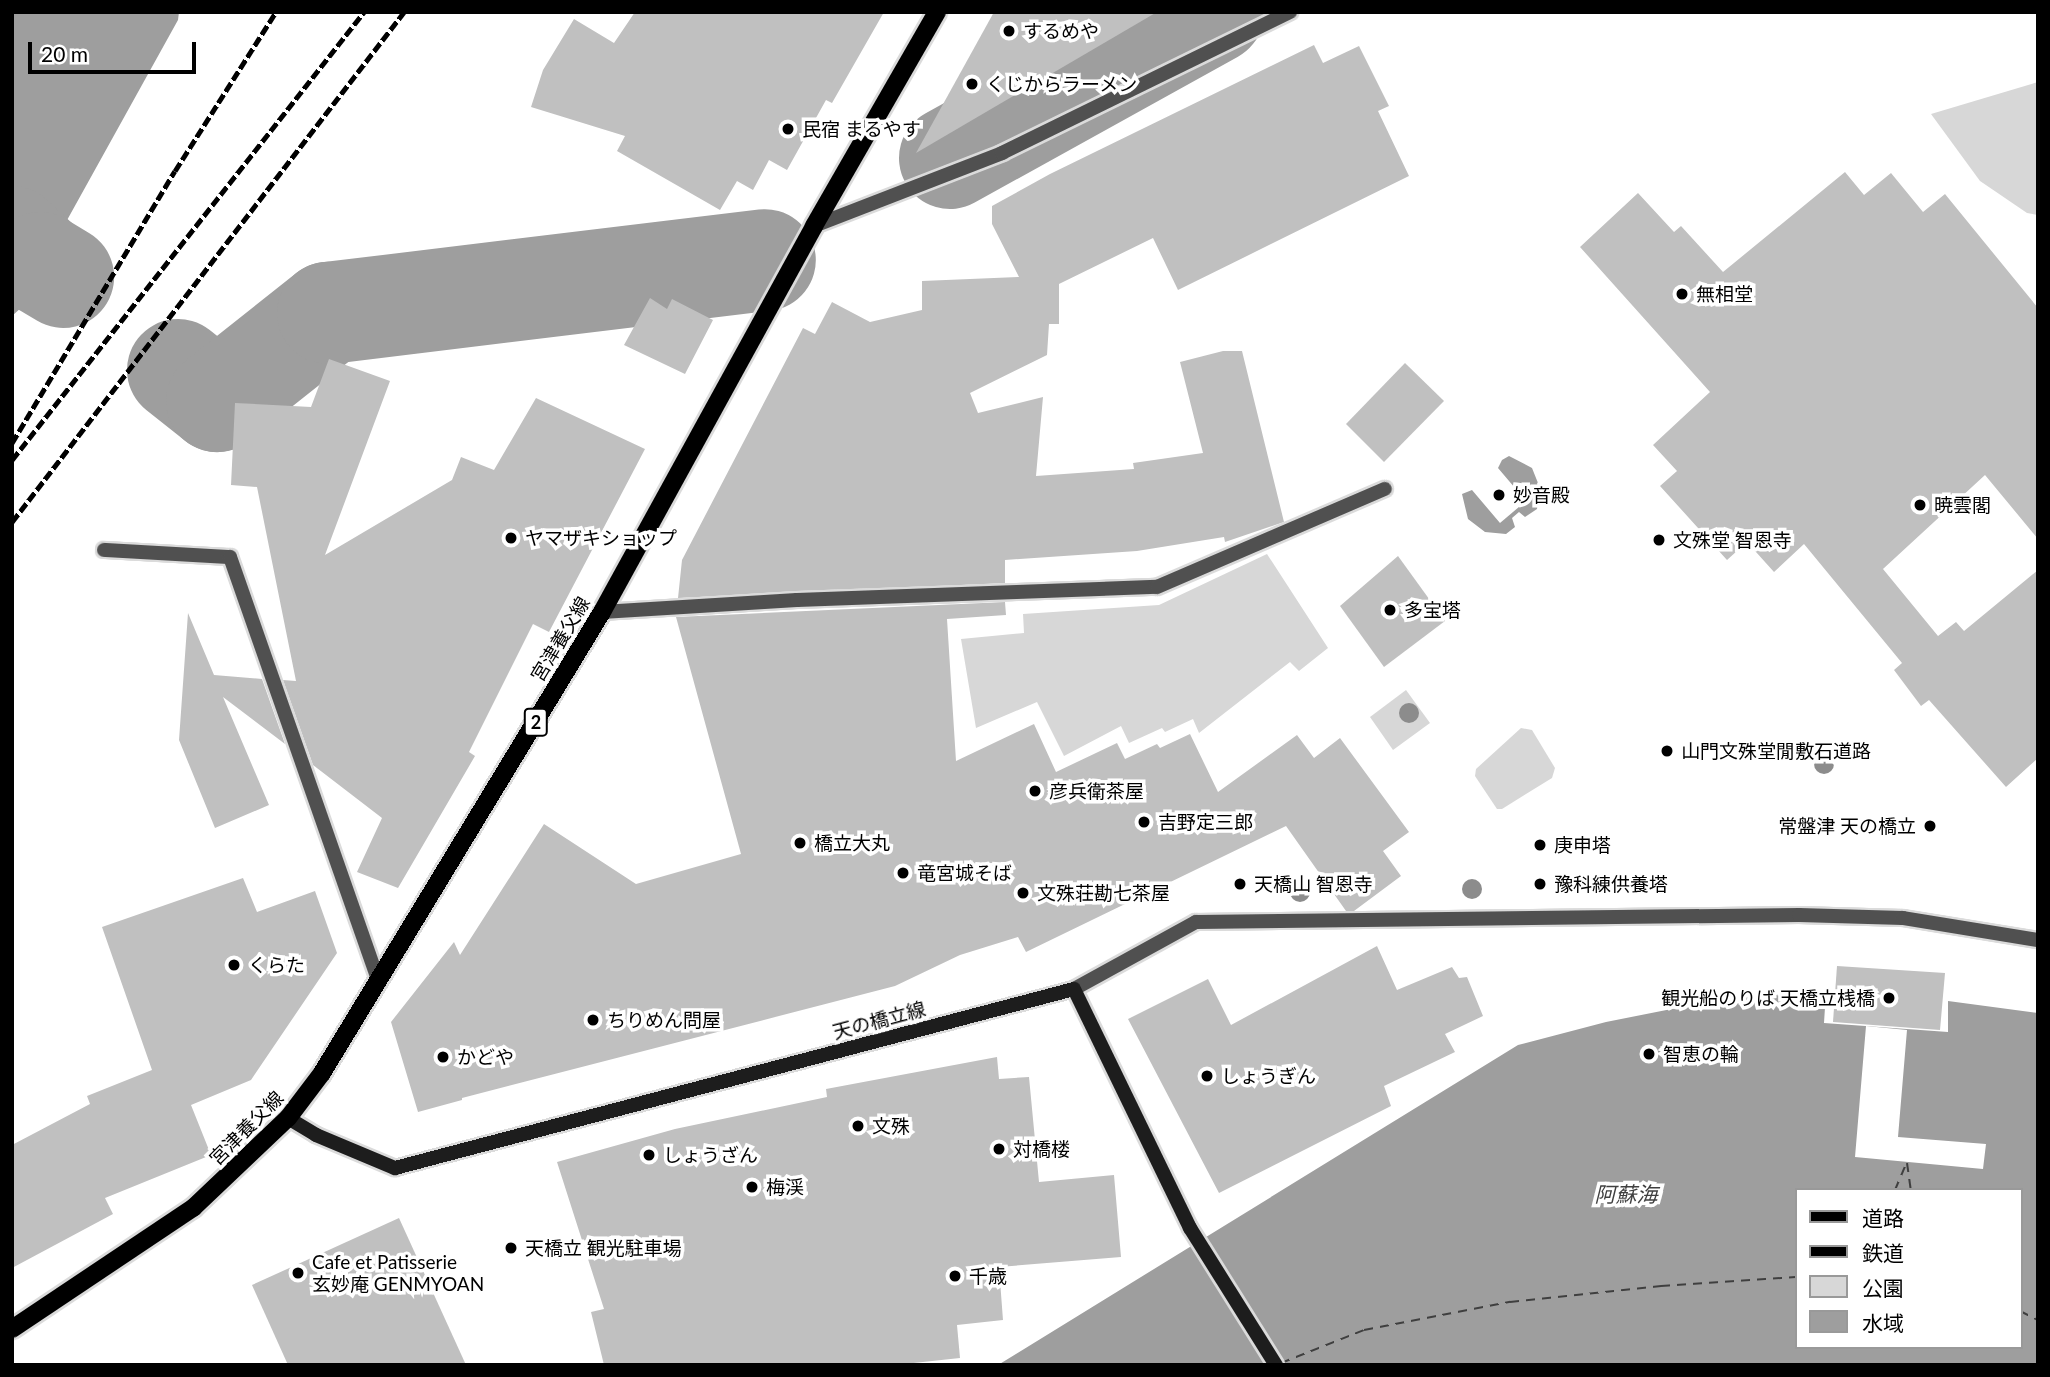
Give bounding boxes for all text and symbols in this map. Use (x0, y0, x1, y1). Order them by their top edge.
place label: するめや (1023, 20, 1099, 42)
marker: するめや (1001, 23, 1017, 39)
scale bar (32, 28, 200, 72)
text: 20 m (41, 41, 88, 66)
place label: くじからラーメン (986, 73, 1138, 95)
marker: くじからラーメン (964, 76, 980, 92)
place label: 民宿 まるやす (802, 118, 921, 140)
marker: 民宿 まるやす (780, 121, 796, 137)
place label: 無相堂 (1696, 283, 1753, 305)
marker: 無相堂 (1674, 286, 1690, 302)
place label: 妙音殿 (1513, 484, 1570, 506)
marker: 妙音殿 (1491, 487, 1507, 503)
place label: 暁雲閣 (1934, 494, 1991, 516)
marker: 暁雲閣 (1912, 497, 1928, 513)
place label: ヤマザキショップ (525, 527, 677, 549)
place label: 文殊堂 智恩寺 (1673, 529, 1792, 551)
marker: ヤマザキショップ (503, 530, 519, 546)
marker: 文殊堂 智恩寺 (1651, 532, 1667, 548)
street label: 宮津養父線 (526, 592, 594, 686)
place label: 多宝塔 (1404, 599, 1461, 621)
marker: 多宝塔 (1382, 602, 1398, 618)
road number: 2 (524, 708, 548, 736)
place label: 山門文殊堂閒敷石道路 (1681, 740, 1871, 762)
marker: 山門文殊堂閒敷石道路 (1659, 743, 1675, 759)
place label: 彦兵衛茶屋 (1049, 780, 1144, 802)
marker: 彦兵衛茶屋 (1027, 783, 1043, 799)
place label: 吉野定三郎 (1158, 811, 1253, 833)
marker: 吉野定三郎 (1136, 814, 1152, 830)
place label: 常盤津 天の橋立 (1778, 815, 1916, 837)
marker: 常盤津 天の橋立 (1922, 818, 1938, 834)
place label: 橋立大丸 (814, 832, 890, 854)
place label: 庚申塔 (1554, 834, 1611, 856)
marker: 橋立大丸 (792, 835, 808, 851)
marker: 庚申塔 (1532, 837, 1548, 853)
place label: 竜宮城そば (917, 862, 1012, 884)
marker: 竜宮城そば (895, 865, 911, 881)
place label: 天橋山 智恩寺 (1254, 873, 1373, 895)
place label: 豫科練供養塔 (1554, 873, 1668, 895)
marker: 天橋山 智恩寺 (1232, 876, 1248, 892)
marker: 豫科練供養塔 (1532, 876, 1548, 892)
place label: 文殊荘勘七茶屋 (1037, 882, 1170, 904)
marker: 文殊荘勘七茶屋 (1015, 885, 1031, 901)
place label: くらた (248, 954, 305, 976)
marker: くらた (226, 957, 242, 973)
place label: 観光船のりば 天橋立桟橋 (1661, 987, 1875, 1009)
marker: 観光船のりば 天橋立桟橋 (1881, 990, 1897, 1006)
street label: 天の橋立線 (830, 997, 928, 1043)
place label: ちりめん問屋 (607, 1009, 721, 1031)
marker: ちりめん問屋 (585, 1012, 601, 1028)
place label: 智恵の輪 (1663, 1043, 1739, 1065)
place label: かどや (457, 1046, 514, 1068)
marker: 智恵の輪 (1641, 1046, 1657, 1062)
marker: かどや (435, 1049, 451, 1065)
place label: しょうぎん (1221, 1065, 1316, 1087)
marker: しょうぎん (1199, 1068, 1215, 1084)
street label: 宮津養父線 (204, 1086, 288, 1170)
place label: 文殊 (872, 1115, 910, 1137)
marker: 文殊 (850, 1118, 866, 1134)
place label: 対橋楼 (1013, 1138, 1070, 1160)
marker: 対橋楼 (991, 1141, 1007, 1157)
place label: しょうざん (663, 1144, 758, 1166)
marker: しょうざん (641, 1147, 657, 1163)
place label: 梅渓 (766, 1176, 804, 1198)
marker: 梅渓 (744, 1179, 760, 1195)
water label: 阿蘇海 (1595, 1181, 1657, 1207)
legend (1794, 1188, 2022, 1349)
text: 道路 (1862, 1205, 1904, 1230)
place label: 天橋立 観光駐車場 (525, 1237, 682, 1259)
marker: 天橋立 観光駐車場 (503, 1240, 519, 1256)
text: 鉄道 (1862, 1240, 1904, 1265)
place label: Cafe et Patisserie 玄妙庵 GENMYOAN (312, 1251, 484, 1295)
marker: Cafe et Patisserie 玄妙庵 GENMYOAN (290, 1265, 306, 1281)
place label: 千歳 (969, 1265, 1007, 1287)
marker: 千歳 (947, 1268, 963, 1284)
text: 公園 (1862, 1275, 1904, 1300)
text: 水域 (1862, 1310, 1904, 1335)

